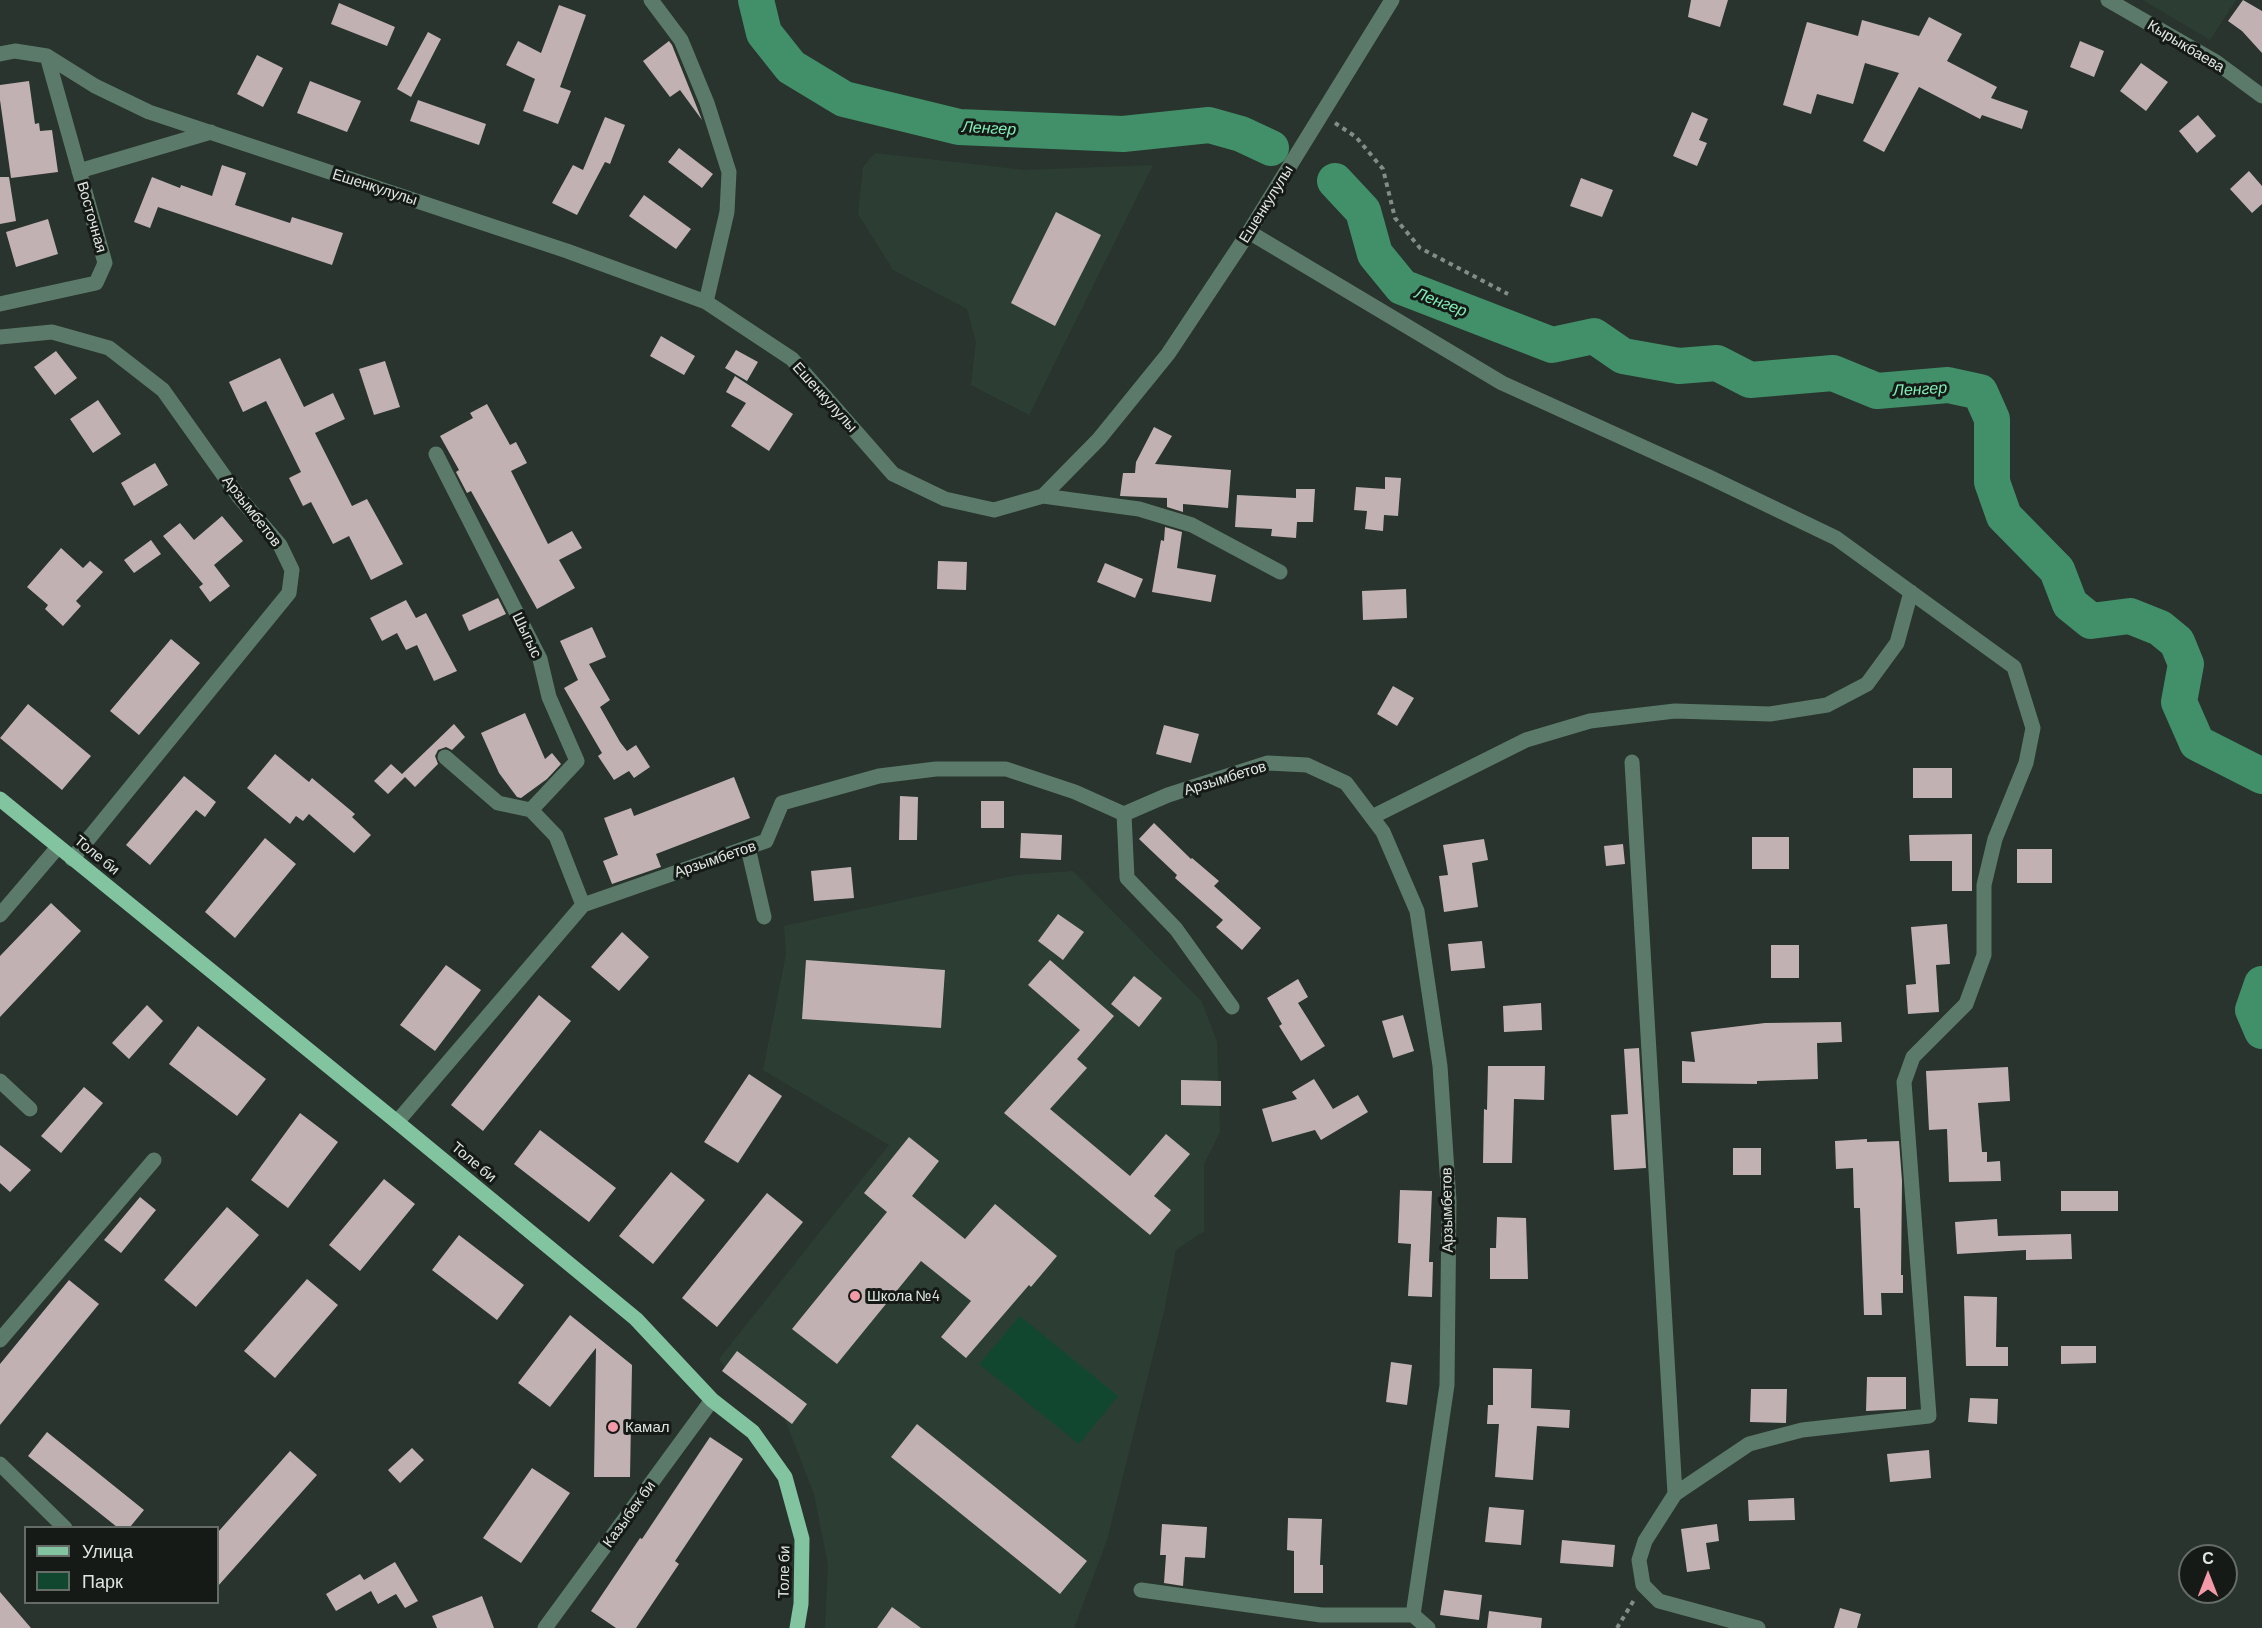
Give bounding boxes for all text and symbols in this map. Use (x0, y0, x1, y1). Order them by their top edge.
street label: Кырыкбаева (2144, 16, 2228, 76)
water label: Ленгер (961, 117, 1017, 139)
street label: Ешенкулулы (1235, 162, 1297, 246)
street label: Ешенкулулы (330, 165, 420, 209)
street label: Восточная (73, 179, 111, 255)
water label: Ленгер (1412, 283, 1470, 321)
street label: Ешенкулулы (789, 358, 861, 436)
water label: Ленгер (1892, 378, 1948, 400)
street label: Арзымбетов (219, 472, 285, 550)
street label: Шыгыс (508, 609, 546, 661)
street label: Арзымбетов (1182, 757, 1268, 799)
street label: Толе би (71, 831, 123, 879)
street label: Арзымбетов (672, 837, 758, 881)
street label: Толе би (448, 1138, 500, 1186)
street label: Арзымбетов (1437, 1167, 1457, 1253)
place label: Школа №4 (867, 1287, 940, 1305)
marker: Школа №4 (848, 1289, 862, 1303)
place label: Камал (625, 1418, 669, 1436)
marker: Камал (606, 1420, 620, 1434)
street label: Казыбек би (599, 1477, 659, 1551)
legend (24, 1526, 219, 1604)
text: Улица (82, 1540, 133, 1562)
north arrow (2178, 1544, 2238, 1604)
street label: Толе би (775, 1545, 793, 1599)
text: С (2202, 1548, 2214, 1567)
text: Парк (82, 1570, 123, 1592)

